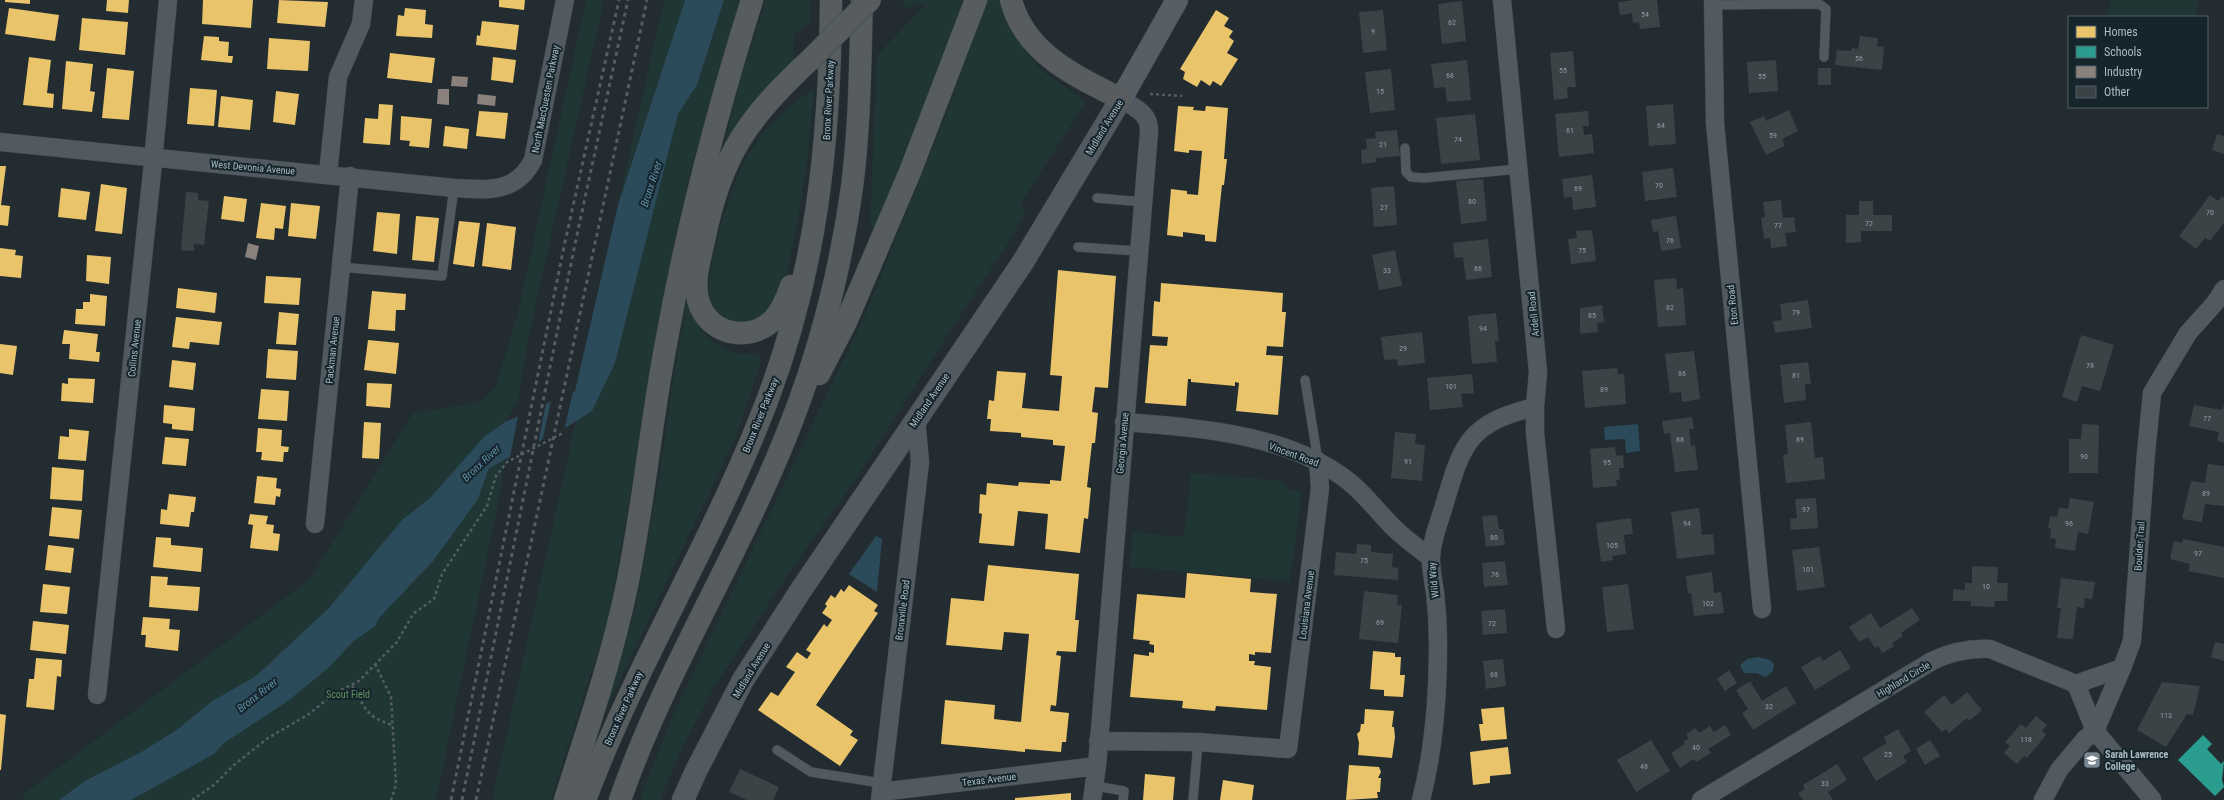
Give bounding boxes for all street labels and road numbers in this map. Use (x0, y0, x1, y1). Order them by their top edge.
street label: North MacQuesten Parkway (530, 44, 561, 154)
street label: Bronx River Parkway (821, 60, 836, 140)
street label: Midland Avenue (1084, 97, 1125, 157)
street label: West Devonia Avenue (210, 158, 296, 177)
street label: Eton Road (1725, 284, 1740, 325)
street label: Ardell Road (1526, 291, 1541, 337)
street label: Packman Avenue (323, 316, 342, 384)
street label: Collins Avenue (126, 318, 143, 377)
street label: Midland Avenue (907, 371, 952, 429)
street label: Bronx River Parkway (740, 376, 781, 454)
street label: Georgia Avenue (1114, 412, 1131, 474)
street label: Vincent Road (1267, 440, 1320, 469)
street label: Boulder Trail (2132, 521, 2147, 571)
street label: Wild Way (1426, 562, 1441, 598)
street label: Louisiana Avenue (1297, 570, 1316, 640)
street label: Bronxville Road (893, 579, 912, 641)
street label: Midland Avenue (731, 640, 772, 700)
street label: Highland Circle (1875, 659, 1932, 700)
street label: Bronx River Parkway (602, 669, 645, 747)
street label: Texas Avenue (961, 771, 1017, 788)

